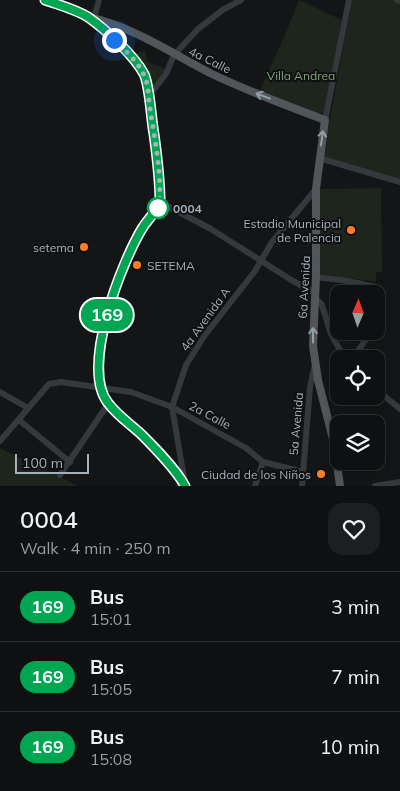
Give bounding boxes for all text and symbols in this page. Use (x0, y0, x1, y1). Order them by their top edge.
your location (102, 28, 127, 53)
street label: 4a Calle (186, 43, 234, 77)
park label: Villa Andrea (267, 68, 335, 83)
one-way arrow (256, 91, 271, 100)
one-way arrow (317, 131, 327, 147)
marker: 0004 (147, 197, 169, 219)
place label: 0004 (173, 201, 202, 216)
place label: Estadio Municipal de Palencia (244, 216, 341, 245)
marker: Estadio Municipal de Palencia (345, 224, 357, 236)
place label: setema (33, 240, 74, 255)
marker: setema (78, 241, 90, 253)
street label: 6a Avenida (295, 255, 313, 319)
place label: SETEMA (147, 258, 195, 273)
marker: SETEMA (131, 259, 143, 271)
street label: 4a Avenida A (177, 284, 233, 354)
north arrow (330, 285, 385, 340)
map controls (330, 285, 385, 470)
line badge: 169 (78, 299, 136, 331)
text: 169 (91, 303, 123, 326)
one-way arrow (308, 327, 318, 344)
button: locate (330, 350, 385, 405)
street label: 5a Avenida (286, 392, 306, 456)
street label: 2a Calle (187, 398, 233, 432)
button: layers (330, 415, 385, 470)
scale bar (15, 451, 89, 474)
text: 100 m (22, 454, 63, 472)
place label: Ciudad de los Niños (201, 467, 311, 482)
marker: Ciudad de los Niños (315, 468, 327, 480)
button: heart (328, 503, 380, 555)
text: 0004 (20, 504, 78, 534)
text: Walk · 4 min · 250 m (20, 538, 171, 558)
text: Bus (90, 585, 124, 609)
text: 169 (31, 595, 64, 618)
text: 3 min (331, 595, 380, 619)
text: 15:01 (90, 609, 132, 629)
text: Bus (90, 655, 124, 679)
text: 169 (31, 665, 64, 688)
text: 7 min (331, 665, 380, 689)
text: 15:05 (90, 679, 132, 699)
text: Bus (90, 725, 124, 749)
text: 169 (31, 735, 64, 758)
text: 10 min (320, 735, 380, 759)
text: 15:08 (90, 749, 132, 769)

